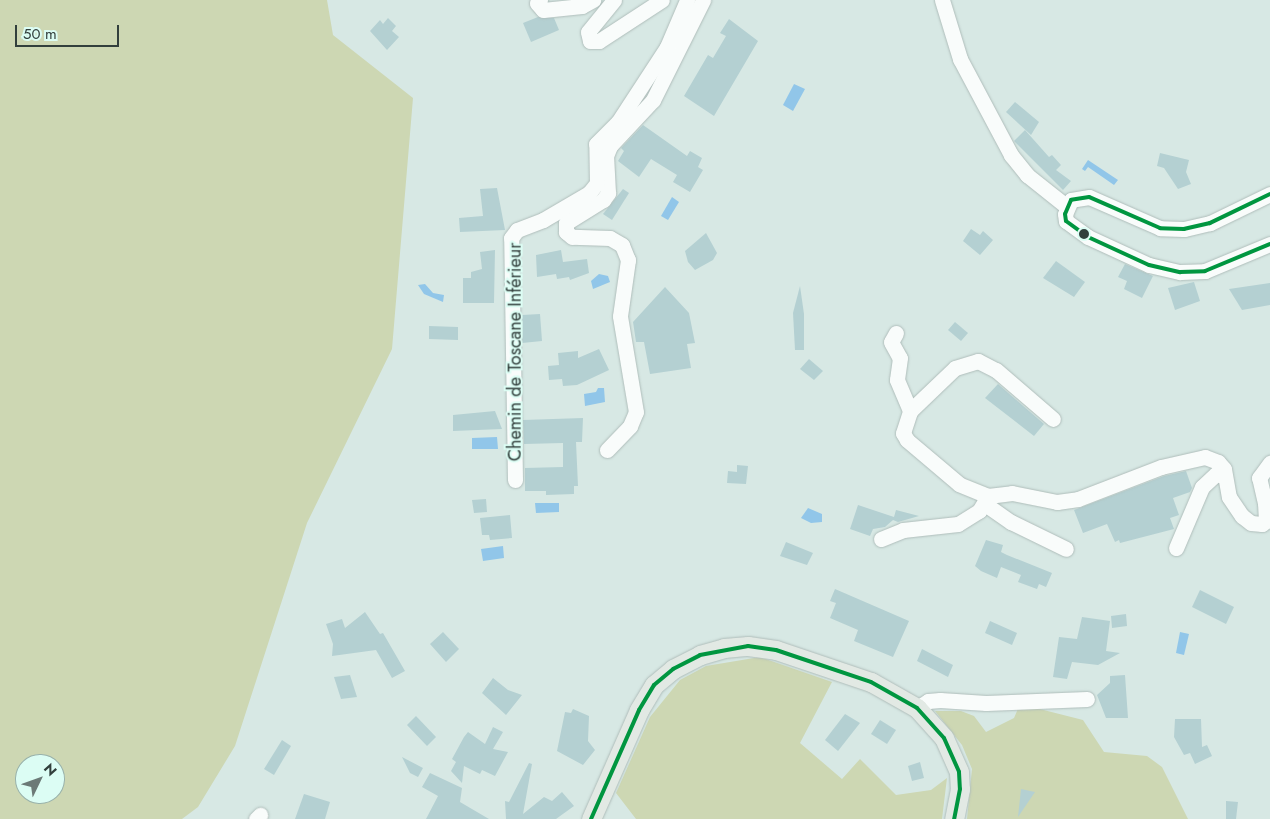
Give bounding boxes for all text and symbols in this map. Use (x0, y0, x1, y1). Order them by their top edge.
scale bar (18, 15, 121, 47)
text: 50 m (23, 23, 57, 45)
unlabelled marker (1079, 229, 1089, 239)
street label: Chemin de Toscane Inférieur (504, 243, 526, 461)
north arrow (15, 754, 65, 804)
text: N (39, 759, 62, 780)

